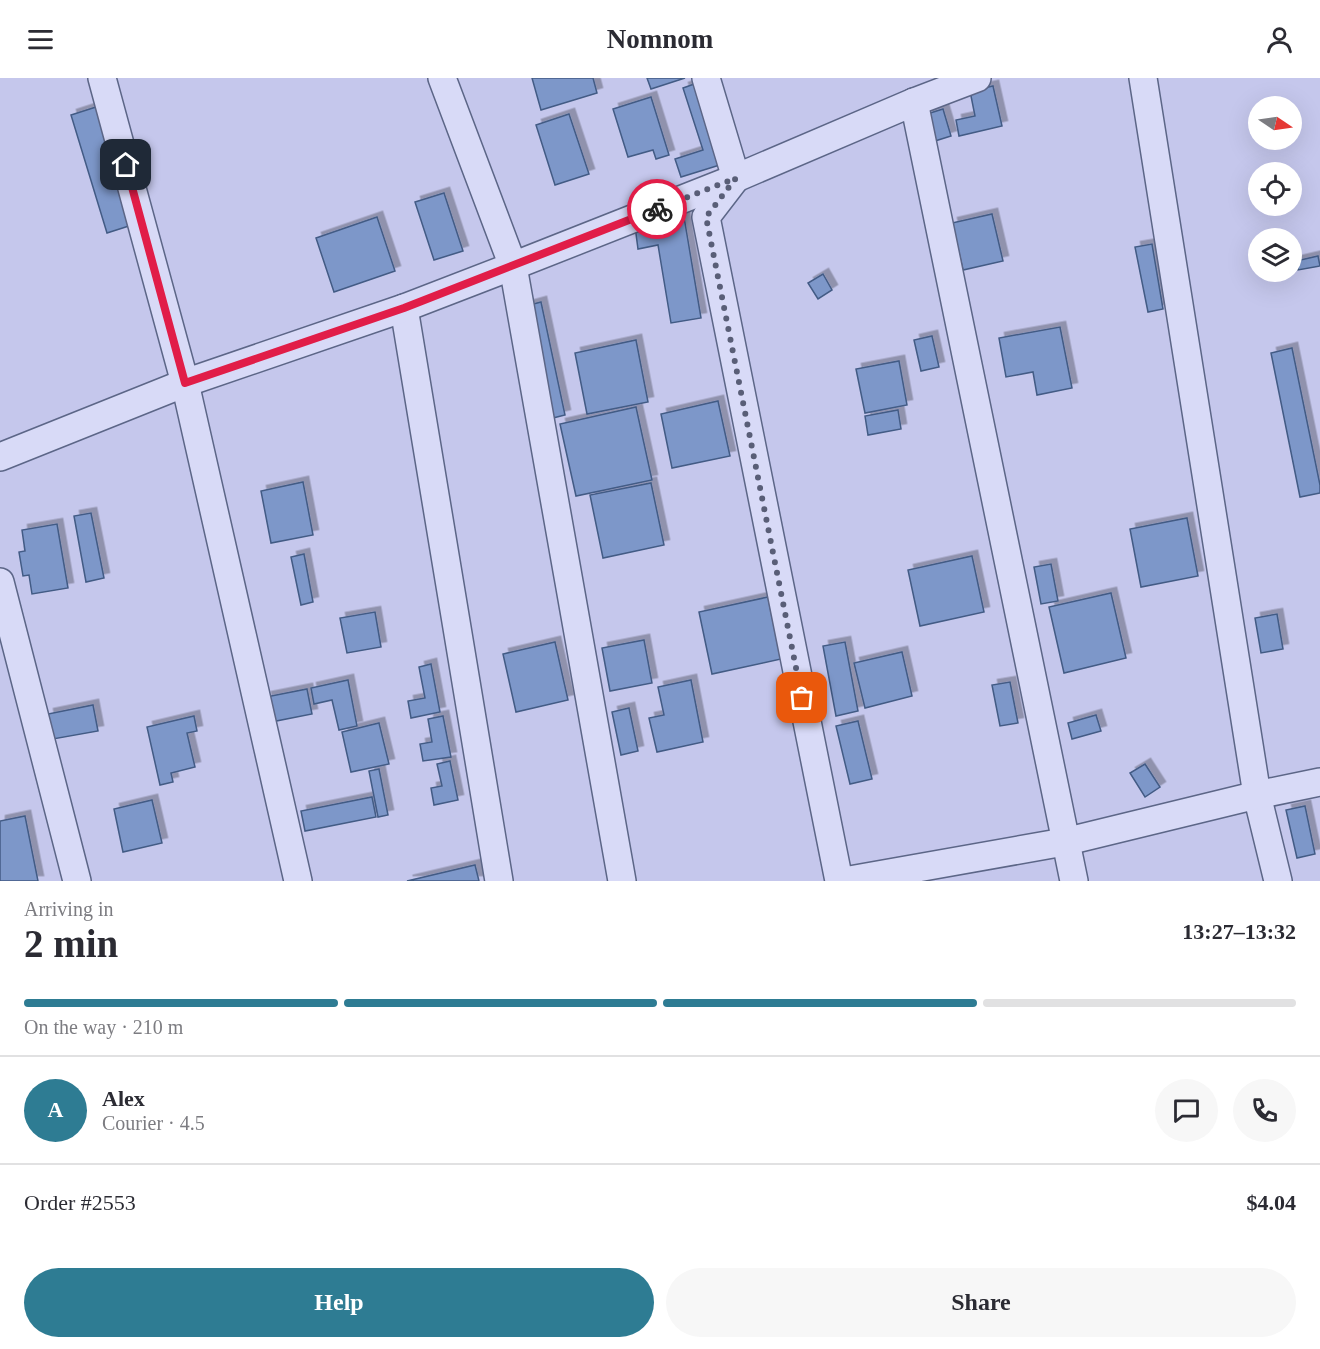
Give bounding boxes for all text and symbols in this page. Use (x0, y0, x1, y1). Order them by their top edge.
icon: menu (24, 23, 57, 56)
icon: person (1263, 23, 1296, 56)
text: Nomnom (607, 24, 713, 54)
north arrow (1248, 96, 1302, 150)
map controls (1248, 96, 1302, 282)
pin (100, 139, 151, 190)
icon: home (109, 148, 142, 181)
button: locate (1248, 162, 1302, 216)
courier (627, 179, 687, 239)
icon: bike (641, 193, 674, 226)
button: layers (1248, 228, 1302, 282)
pin (776, 672, 827, 723)
icon: bag (785, 681, 818, 714)
text: Arriving in (24, 898, 113, 920)
text: 13:27–13:32 (1182, 919, 1296, 944)
text: 2 min (24, 922, 118, 965)
text: On the way · 210 m (24, 1016, 183, 1038)
button: chat (1155, 1079, 1218, 1142)
button: phone (1233, 1079, 1296, 1142)
text: Alex (102, 1086, 145, 1111)
text: A (48, 1097, 63, 1122)
text: Courier · 4.5 (102, 1112, 205, 1134)
text: Order #2553 (24, 1190, 136, 1215)
text: $4.04 (1247, 1190, 1296, 1215)
button: Help (24, 1268, 654, 1337)
button: Share (666, 1268, 1296, 1337)

